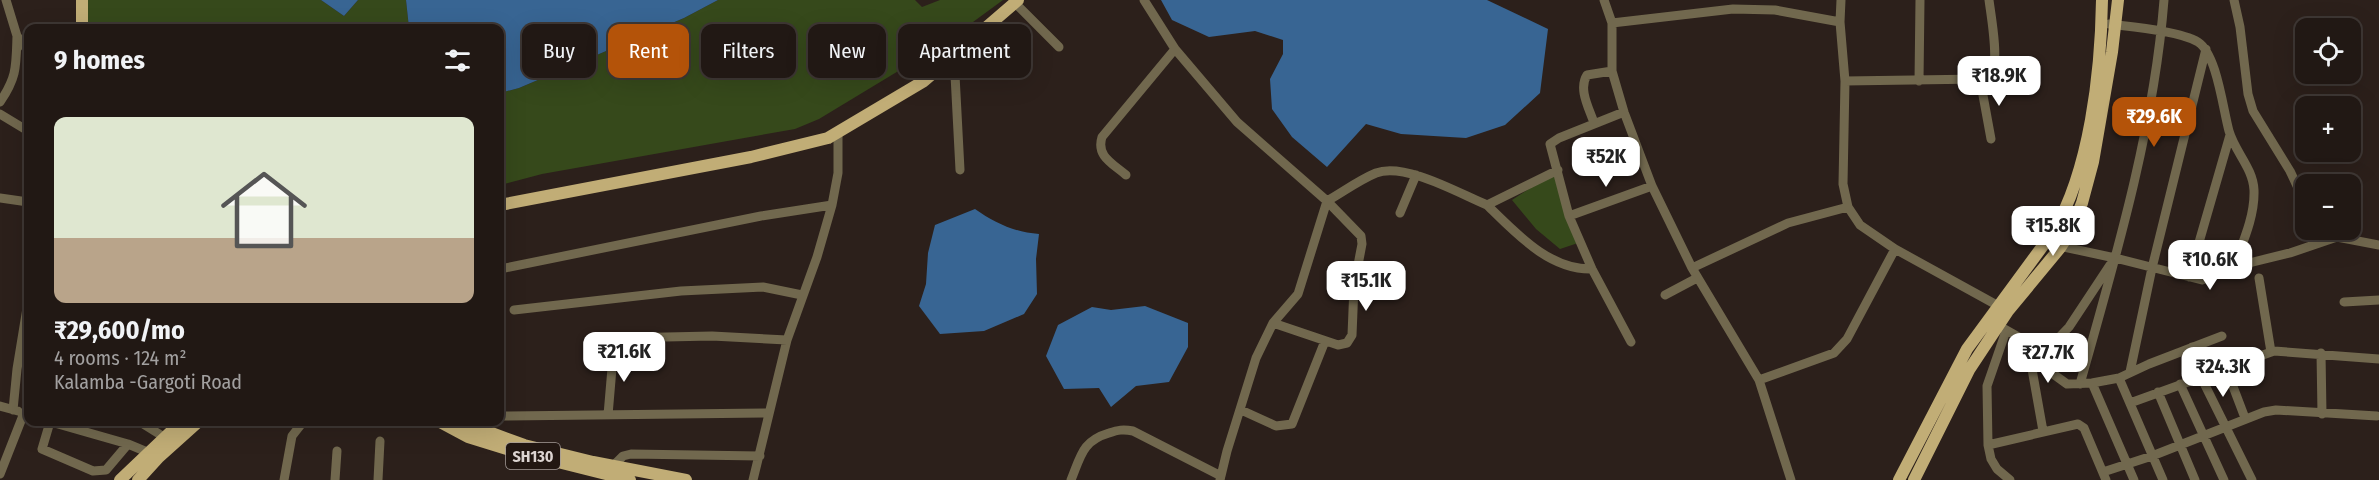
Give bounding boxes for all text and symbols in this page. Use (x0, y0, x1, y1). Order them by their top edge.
map controls (2295, 18, 2361, 240)
button: locate (2295, 18, 2361, 84)
chip: Buy (522, 24, 596, 78)
chip: Rent (608, 24, 689, 78)
chip: Filters (701, 24, 796, 78)
chip: New (808, 24, 886, 78)
chip: Apartment (898, 24, 1031, 78)
icon: filters (441, 44, 474, 77)
text: 9 homes (54, 45, 145, 76)
pin: ₹18.9K (1950, 56, 2048, 107)
text: ₹18.9K (1972, 63, 2026, 87)
button: + (2295, 96, 2361, 162)
pin: ₹29.6K (2105, 97, 2203, 148)
text: ₹29.6K (2126, 104, 2182, 128)
pin: ₹52K (1570, 137, 1642, 188)
text: ₹52K (1586, 144, 1626, 168)
icon: home (210, 156, 318, 264)
button: − (2295, 174, 2361, 240)
pin: ₹15.8K (2004, 206, 2102, 257)
text: ₹15.8K (2026, 213, 2080, 237)
pin: ₹10.6K (2161, 240, 2259, 291)
text: ₹10.6K (2182, 247, 2238, 271)
pin: ₹15.1K (1317, 261, 1415, 312)
text: ₹15.1K (1341, 268, 1391, 292)
text: ₹29,600/mo (54, 315, 185, 346)
pin: ₹21.6K (575, 332, 673, 383)
pin: ₹27.7K (1999, 333, 2097, 384)
text: ₹21.6K (597, 339, 651, 363)
text: ₹27.7K (2022, 340, 2074, 364)
text: 4 rooms · 124 m² (54, 346, 187, 370)
pin: ₹24.3K (2174, 347, 2272, 398)
text: ₹24.3K (2196, 354, 2250, 378)
text: Kalamba -Gargoti Road (54, 370, 242, 394)
road number: SH130 (506, 443, 560, 469)

